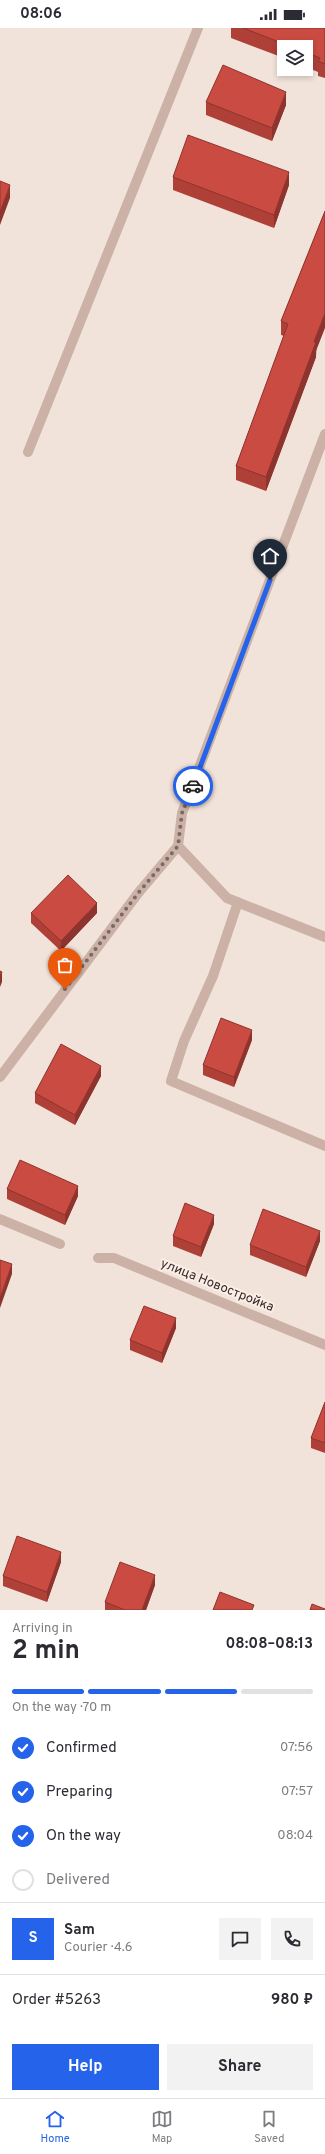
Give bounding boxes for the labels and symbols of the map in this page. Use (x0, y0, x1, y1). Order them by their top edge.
pin (253, 539, 287, 580)
courier (173, 766, 213, 806)
pin (48, 948, 82, 989)
street label: улица Новостройка (158, 1256, 276, 1316)

